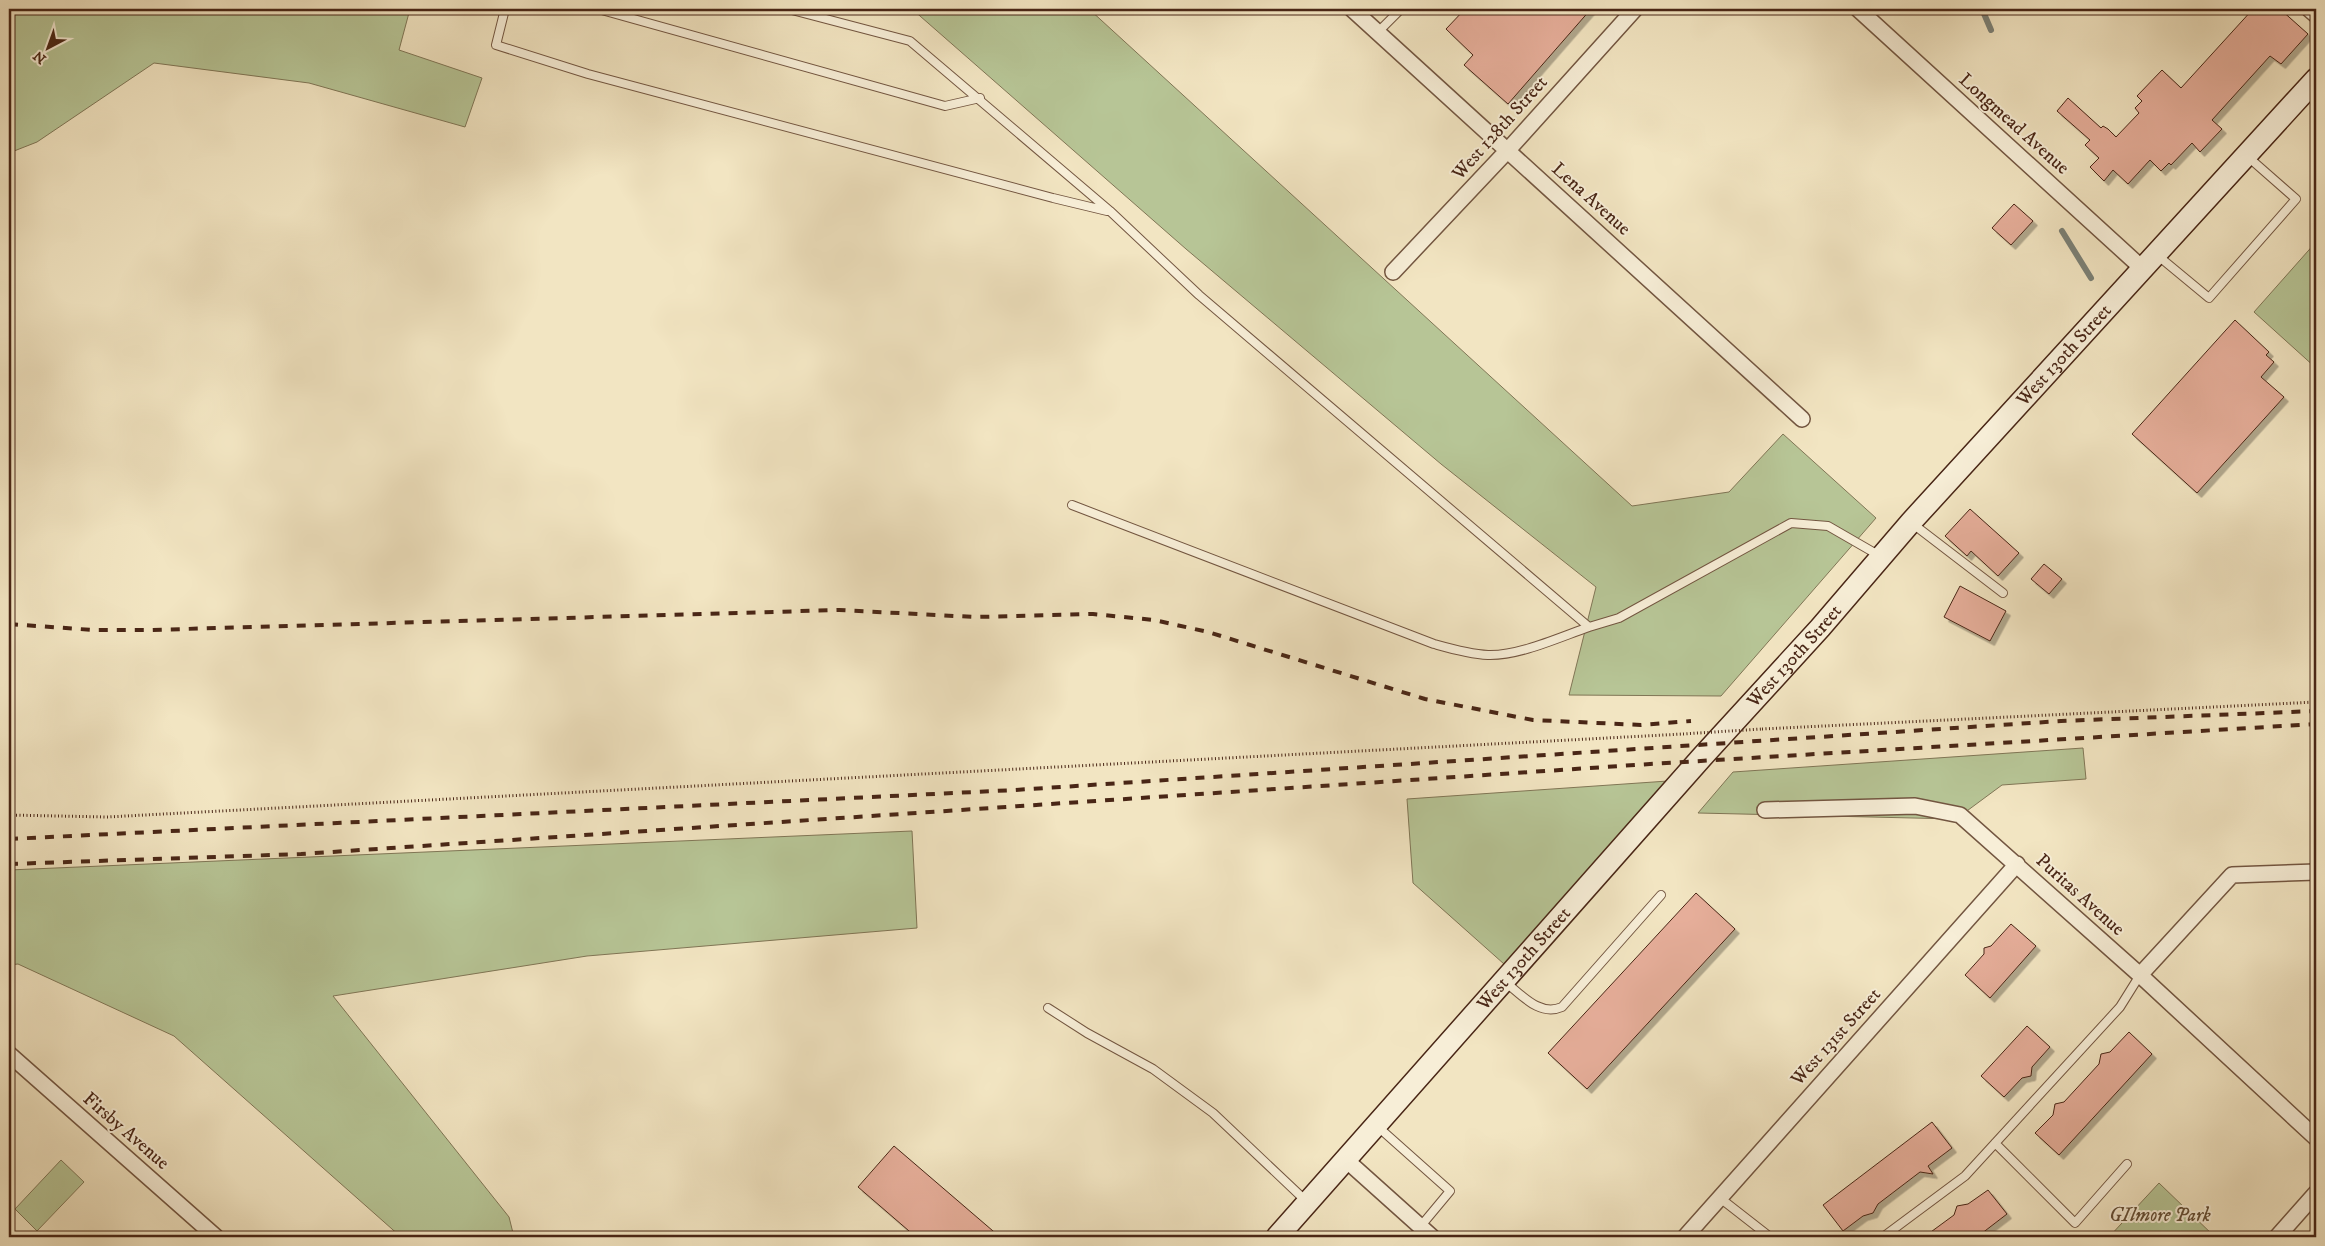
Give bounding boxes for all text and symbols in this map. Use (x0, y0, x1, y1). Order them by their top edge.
north arrow (22, 22, 72, 72)
text: N (30, 46, 50, 68)
street label: Longmead Avenue (1954, 68, 2074, 180)
street label: West 128th Street (1447, 71, 1553, 185)
street label: Lena Avenue (1547, 158, 1635, 241)
street label: West 130th Street (2011, 299, 2116, 412)
street label: West 130th Street (1741, 600, 1846, 713)
street label: Puritas Avenue (2031, 849, 2129, 941)
street label: West 130th Street (1471, 902, 1575, 1016)
street label: West 131st Street (1786, 983, 1886, 1091)
street label: Firsby Avenue (78, 1087, 174, 1175)
park label: GIlmore Park (2109, 1204, 2211, 1227)

